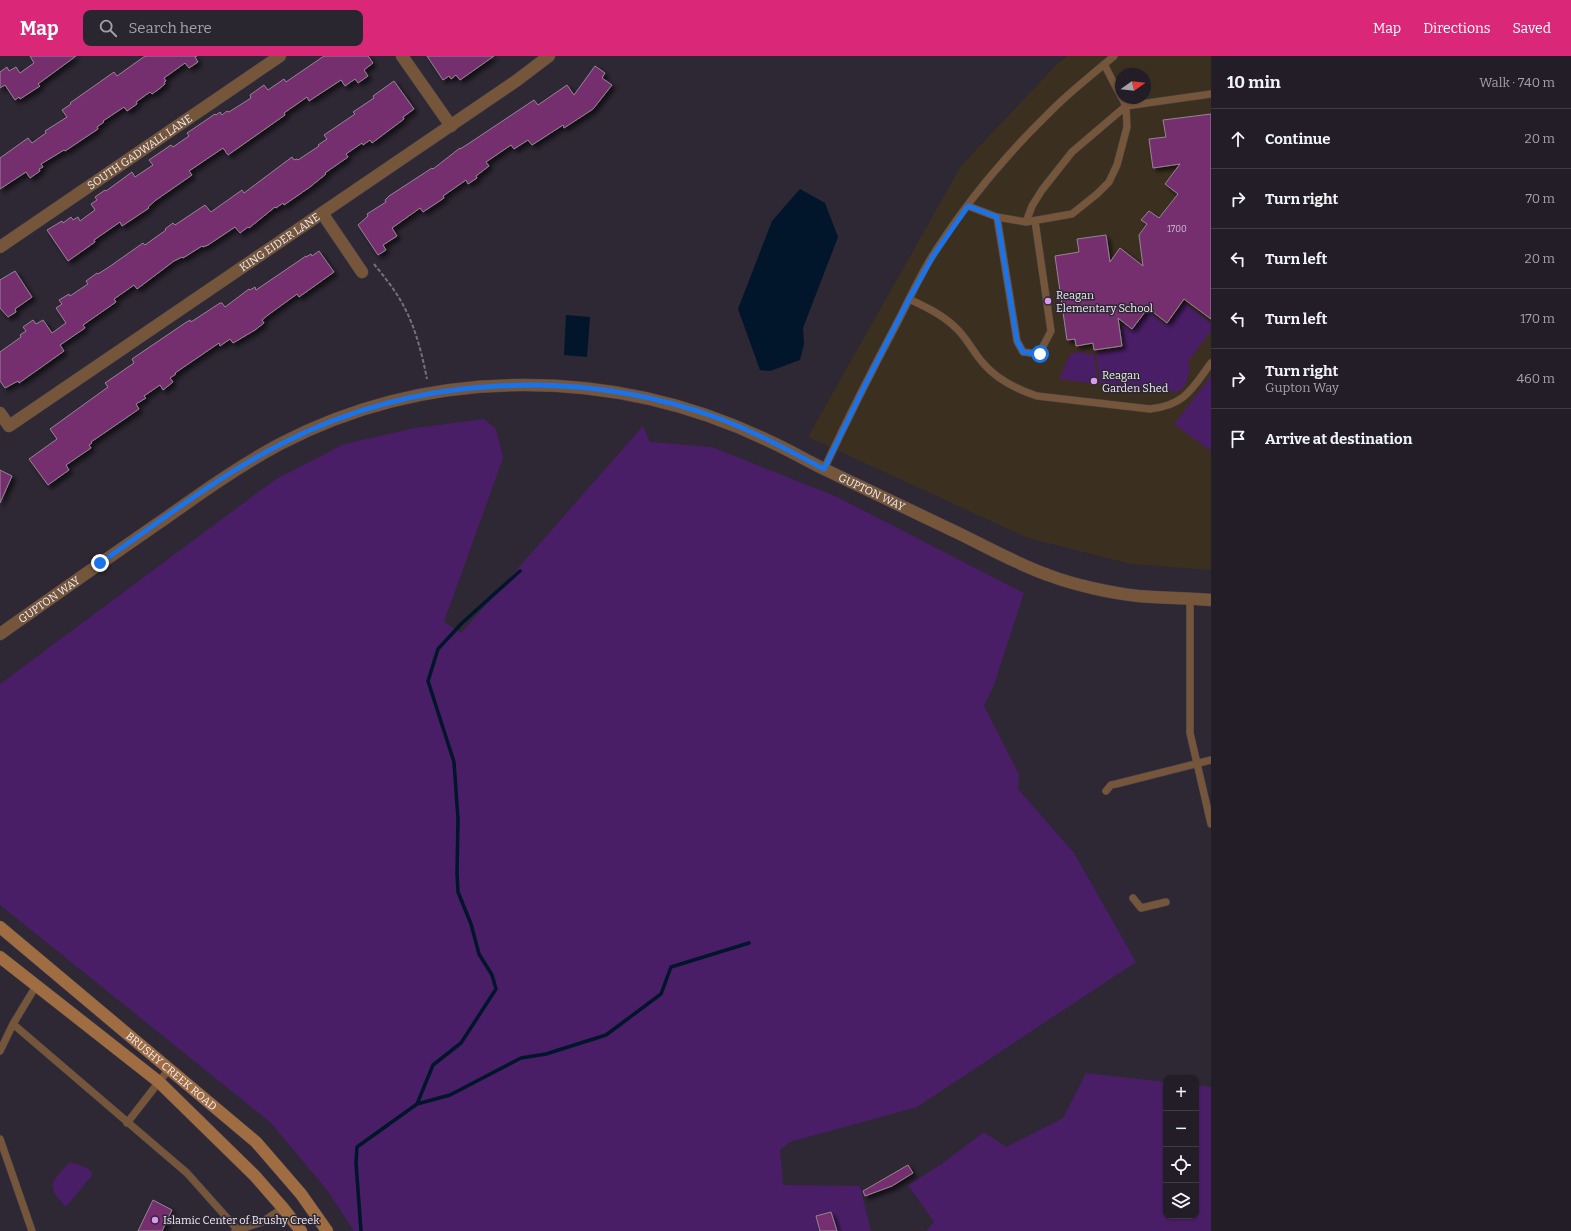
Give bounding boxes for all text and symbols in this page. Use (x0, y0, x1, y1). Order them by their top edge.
search box (83, 10, 363, 46)
text: Map (20, 17, 59, 40)
icon: search (97, 17, 119, 39)
text: Search here (129, 19, 212, 37)
text: Map (1373, 20, 1401, 37)
text: Directions (1423, 20, 1491, 37)
text: Saved (1513, 20, 1551, 37)
north arrow (1115, 68, 1151, 104)
text: 10 min (1227, 72, 1281, 93)
text: Walk · 740 m (1479, 75, 1555, 90)
street label: SOUTH GADWALL LANE (85, 112, 195, 193)
icon: ahead (1227, 128, 1249, 150)
text: Continue (1265, 130, 1331, 148)
text: 20 m (1525, 131, 1555, 146)
icon: right (1227, 188, 1249, 210)
text: Turn right (1265, 190, 1338, 208)
text: 70 m (1525, 191, 1555, 206)
street label: KING EIDER LANE (237, 210, 323, 274)
house number: 1700 (1167, 224, 1187, 234)
icon: left (1227, 248, 1249, 270)
text: Turn left (1265, 250, 1327, 268)
text: 20 m (1525, 251, 1555, 266)
place label: Reagan Elementary School (1056, 289, 1153, 315)
marker: Reagan Elementary School (1043, 296, 1053, 306)
icon: left (1227, 308, 1249, 330)
text: Turn left (1265, 310, 1327, 328)
text: 170 m (1520, 311, 1555, 326)
route start (1031, 345, 1049, 363)
text: Turn right (1265, 362, 1338, 380)
icon: right (1227, 368, 1249, 390)
place label: Reagan Garden Shed (1102, 369, 1169, 395)
text: 460 m (1516, 371, 1555, 386)
marker: Reagan Garden Shed (1089, 376, 1099, 386)
text: Gupton Way (1265, 380, 1339, 395)
icon: arrive (1227, 428, 1249, 450)
text: Arrive at destination (1265, 430, 1412, 448)
street label: GUPTON WAY (836, 471, 908, 514)
route end (91, 554, 109, 572)
street label: GUPTON WAY (16, 573, 83, 626)
street label: BRUSHY CREEK ROAD (123, 1030, 219, 1113)
map controls (1163, 1075, 1199, 1219)
button: + (1163, 1075, 1199, 1111)
button: − (1163, 1111, 1199, 1147)
button: locate (1163, 1147, 1199, 1183)
button: layers (1163, 1183, 1199, 1219)
place label: Islamic Center of Brushy Creek (163, 1214, 320, 1227)
marker: Islamic Center of Brushy Creek (150, 1215, 160, 1225)

